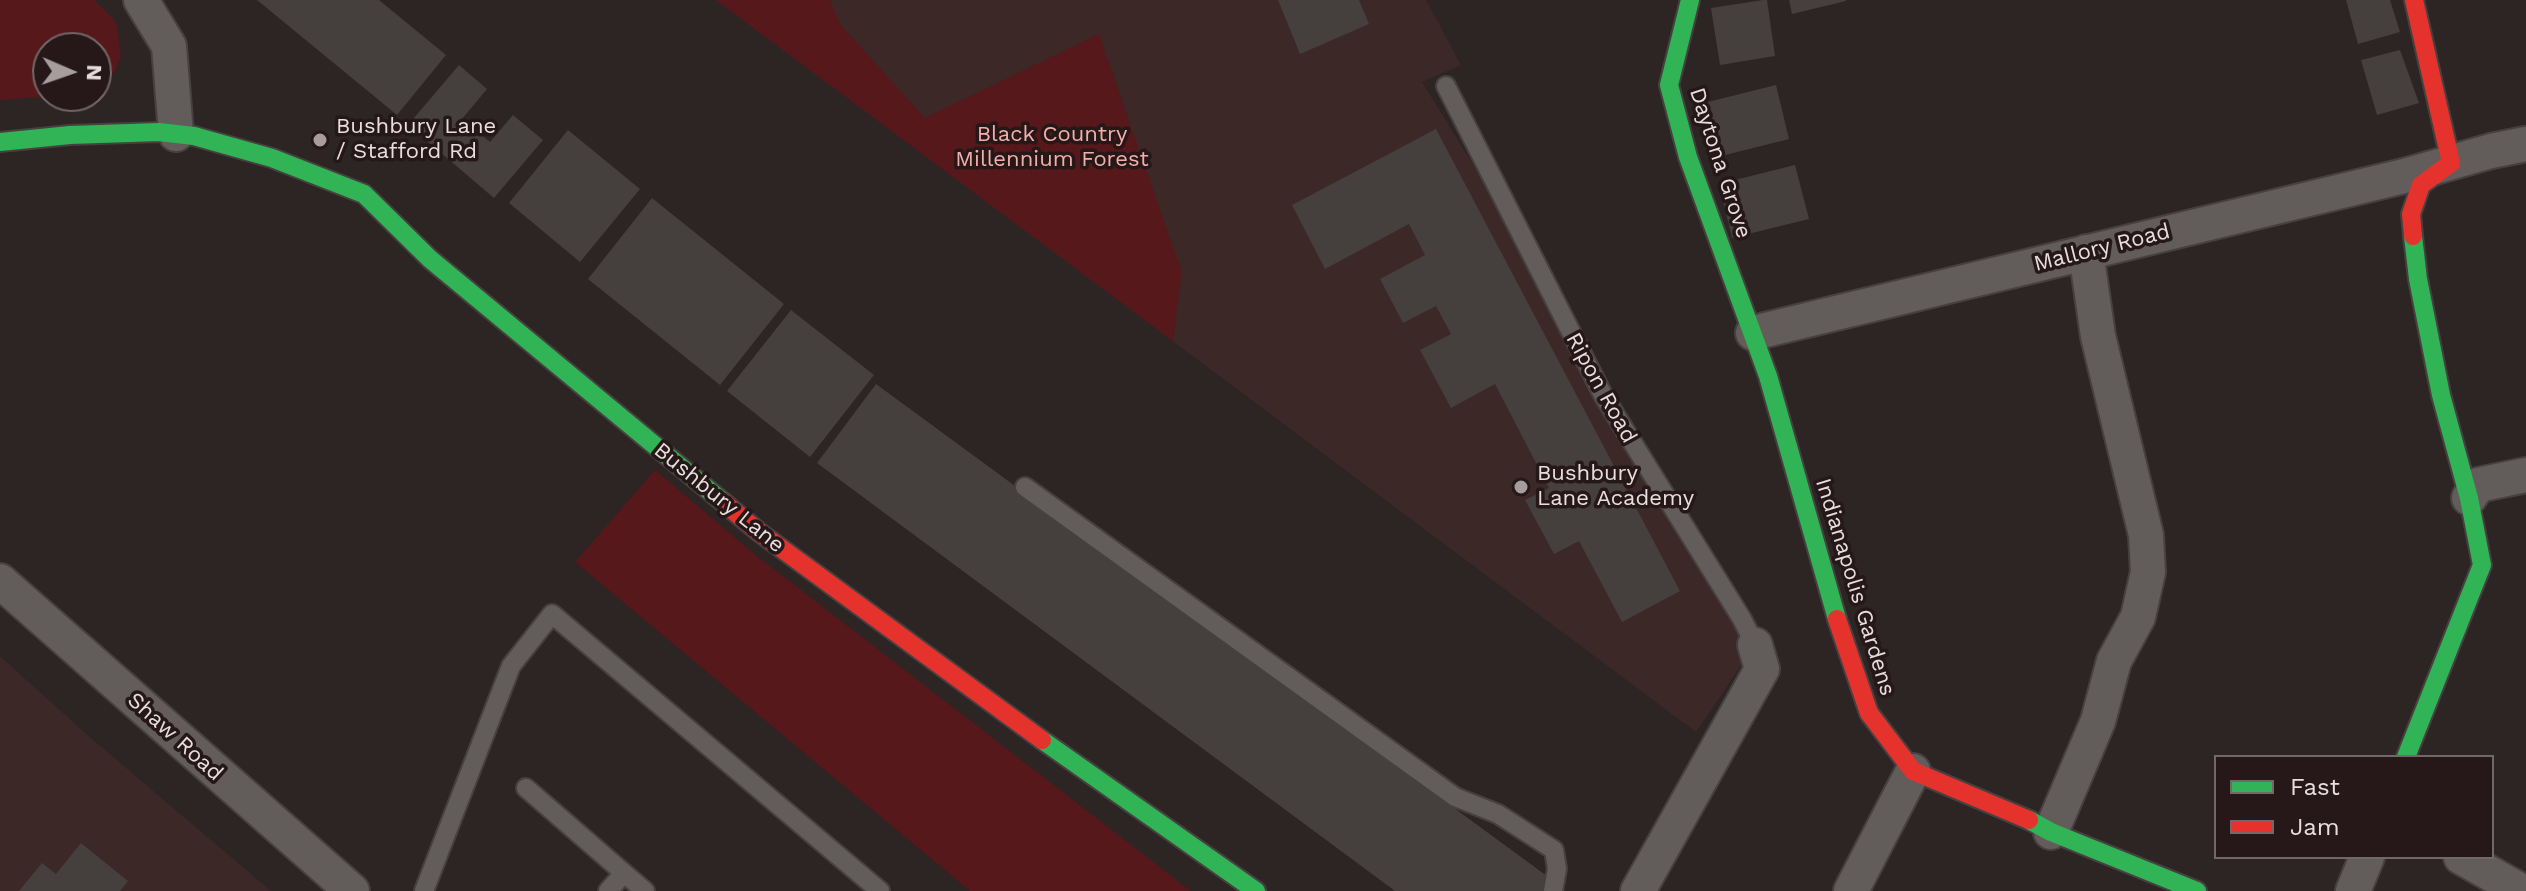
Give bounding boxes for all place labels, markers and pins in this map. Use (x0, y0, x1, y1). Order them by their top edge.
place label: Bushbury Lane / Stafford Rd (336, 114, 496, 166)
marker: Bushbury Lane / Stafford Rd (311, 131, 329, 149)
place label: Bushbury Lane Academy (1537, 461, 1694, 512)
marker: Bushbury Lane Academy (1512, 478, 1530, 496)

